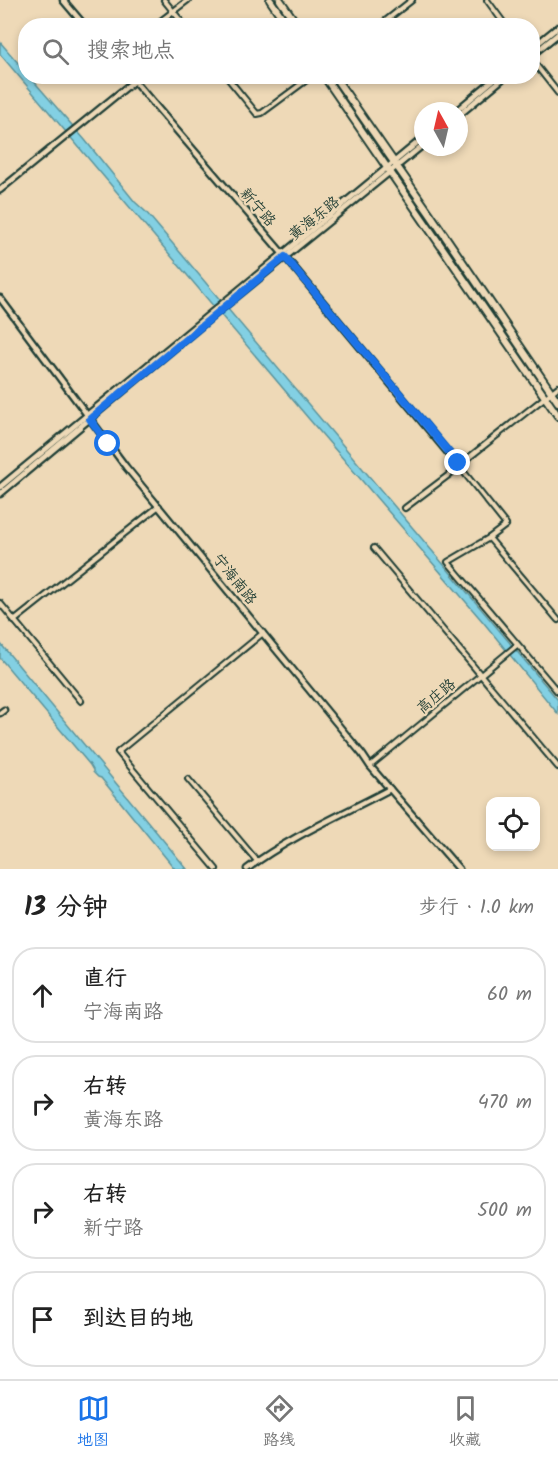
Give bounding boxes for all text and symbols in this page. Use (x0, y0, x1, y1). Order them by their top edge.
search box (18, 18, 540, 84)
text: 搜索地点 (87, 34, 175, 69)
icon: search (39, 35, 72, 68)
north arrow (414, 102, 468, 156)
street label: 新宁路 (233, 183, 281, 233)
street label: 黄海东路 (284, 191, 346, 247)
route start (94, 430, 120, 456)
route end (444, 449, 470, 475)
street label: 宁海南路 (206, 549, 262, 611)
street label: 高庄路 (412, 673, 462, 720)
map controls (486, 797, 540, 851)
button: locate (486, 797, 540, 851)
text: 13 分钟 (24, 887, 108, 929)
text: 步行 · 1.0 km (419, 892, 534, 924)
text: 直行 (83, 962, 127, 997)
icon: ahead (26, 979, 59, 1012)
text: 60 m (487, 979, 532, 1011)
text: 宁海南路 (83, 997, 163, 1029)
text: 右转 (83, 1070, 127, 1105)
icon: right (26, 1087, 59, 1120)
text: 470 m (478, 1087, 532, 1119)
text: 黄海东路 (83, 1105, 163, 1137)
text: 右转 (83, 1178, 127, 1213)
icon: right (26, 1195, 59, 1228)
text: 500 m (477, 1195, 532, 1227)
text: 新宁路 (83, 1213, 143, 1245)
text: 到达目的地 (83, 1302, 193, 1337)
icon: arrive (26, 1303, 59, 1336)
tab: 地图 (77, 1392, 110, 1453)
tab: 路线 (263, 1392, 296, 1453)
tab: 收藏 (449, 1392, 482, 1453)

